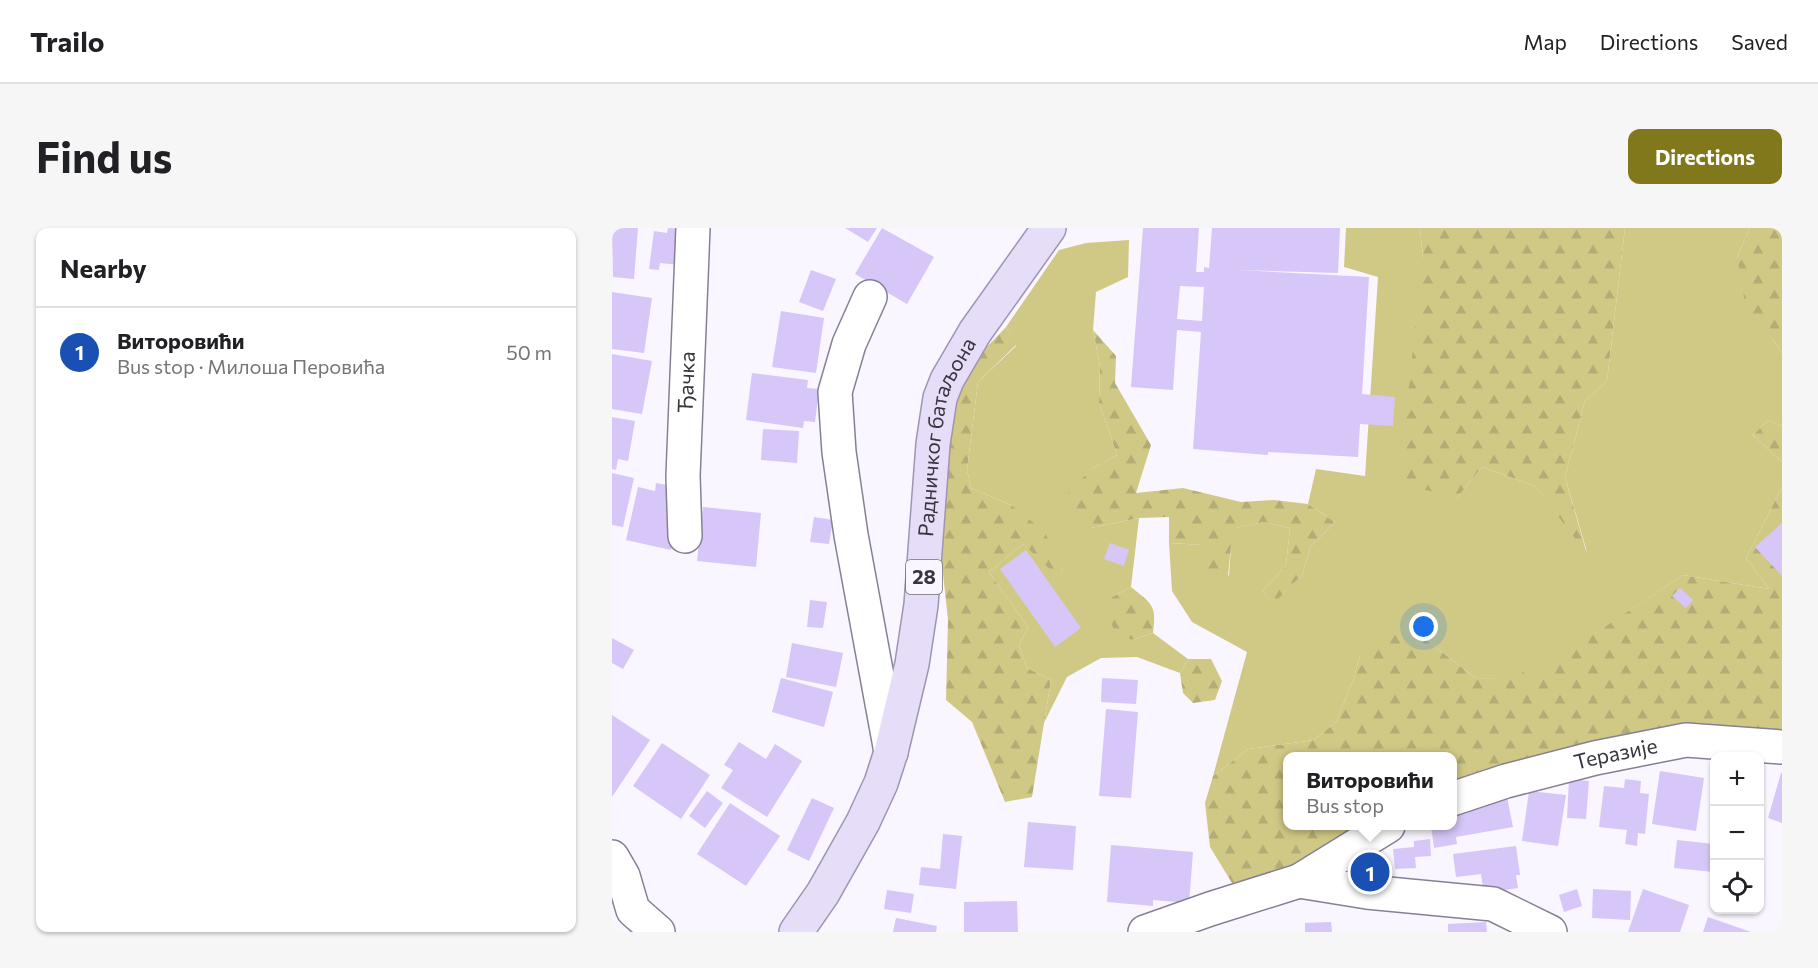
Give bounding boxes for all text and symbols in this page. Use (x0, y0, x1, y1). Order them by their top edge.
text: Trailo (30, 24, 105, 58)
text: Map (1524, 29, 1567, 54)
text: Directions (1600, 29, 1698, 54)
text: Saved (1731, 29, 1788, 54)
button: Directions (1628, 129, 1782, 184)
text: Find us (36, 130, 172, 182)
text: Nearby (60, 252, 147, 283)
text: Виторовићи (117, 327, 245, 354)
street label: Радничког батаљона (912, 332, 980, 537)
text: 1 (75, 340, 84, 364)
text: 50 m (506, 340, 552, 364)
street label: Ђачка (672, 351, 699, 413)
text: Bus stop · Милоша Перовића (117, 354, 385, 378)
road number: 28 (906, 560, 942, 594)
your location (1409, 612, 1438, 641)
street label: Теразије (1571, 732, 1659, 774)
popup (1283, 752, 1457, 830)
map controls (1710, 752, 1764, 914)
button: + (1710, 752, 1764, 806)
text: Виторовићи (1306, 766, 1434, 793)
text: Bus stop (1306, 793, 1384, 817)
button: − (1710, 806, 1764, 860)
pin: 1 (1350, 850, 1389, 894)
button: locate (1710, 860, 1764, 914)

